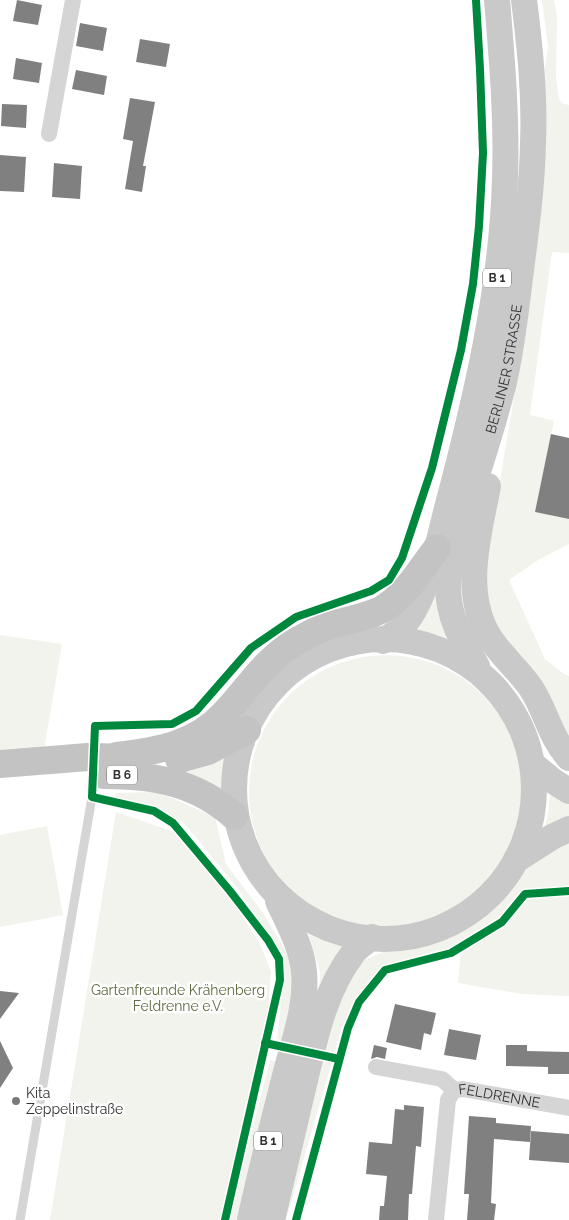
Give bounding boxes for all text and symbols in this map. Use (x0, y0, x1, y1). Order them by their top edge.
road number: B 1 (483, 268, 511, 288)
street label: BERLINER STRASSE (482, 303, 525, 435)
road number: B 6 (107, 766, 137, 784)
park label: Gartenfreunde Krähenberg Feldrenne e.V. (91, 982, 265, 1014)
street label: FELDRENNE (458, 1081, 542, 1111)
place label: Kita Zeppelinstraße (26, 1085, 123, 1117)
marker: Kita Zeppelinstraße (10, 1095, 22, 1107)
road number: B 1 (254, 1132, 282, 1150)

